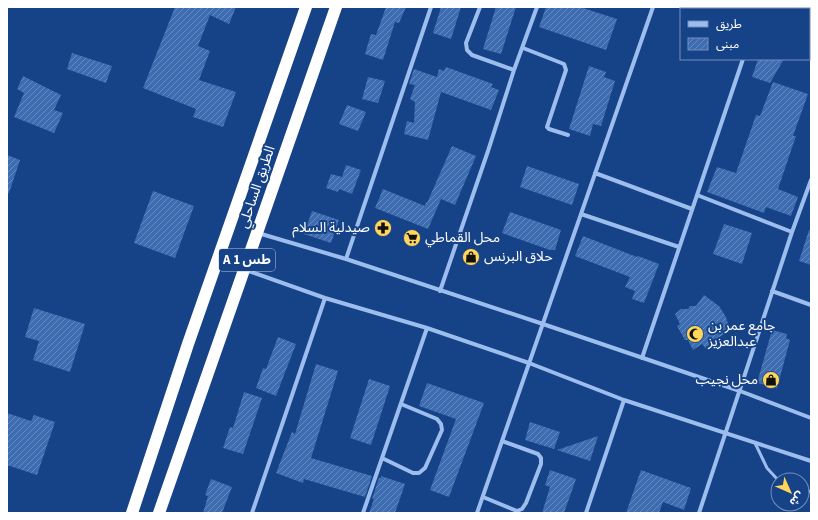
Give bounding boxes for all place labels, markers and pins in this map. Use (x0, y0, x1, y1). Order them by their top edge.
place label: صيدلية السلام (292, 218, 370, 238)
pharmacy icon: صيدلية السلام (373, 218, 393, 238)
supermarket icon: محل القماطي (402, 228, 422, 248)
place label: محل القماطي (425, 228, 500, 248)
shop icon: حلاق البرنس (461, 247, 481, 267)
place label: حلاق البرنس (484, 247, 553, 267)
place label: جامع عمر بن عبدالعزيز (707, 316, 775, 352)
mosque icon: جامع عمر بن عبدالعزيز (685, 324, 705, 344)
place label: محل نجيب (696, 370, 758, 390)
shop icon: محل نجيب (761, 370, 781, 390)

